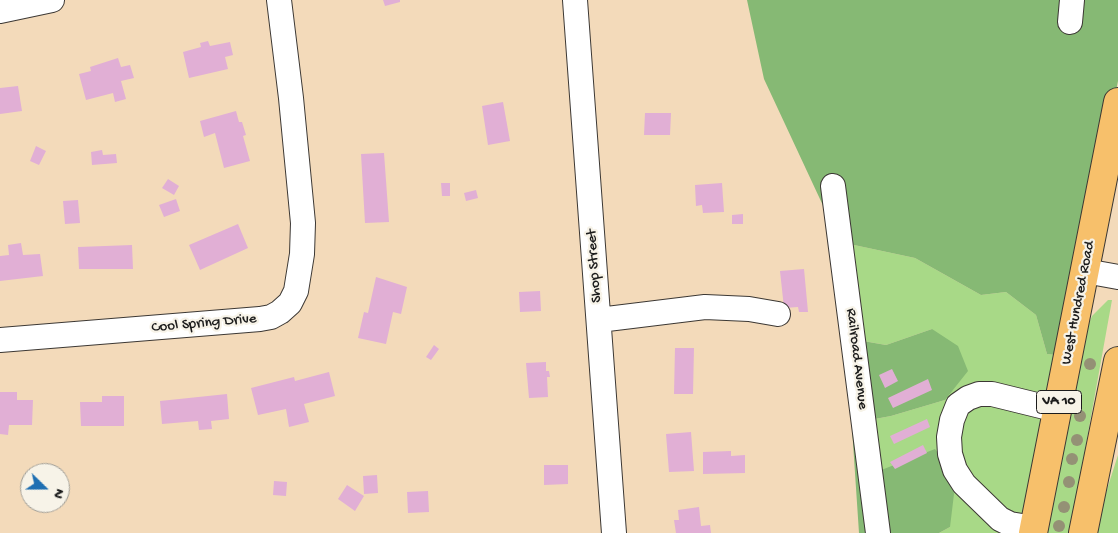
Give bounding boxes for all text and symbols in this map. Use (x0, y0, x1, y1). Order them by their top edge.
street label: Shop Street (583, 229, 607, 303)
street label: West Hundred Road (1058, 240, 1100, 366)
street label: Railroad Avenue (841, 307, 871, 411)
street label: Cool Spring Drive (151, 310, 257, 338)
road number: VA 10 (1036, 391, 1082, 414)
north arrow (20, 463, 70, 513)
text: N (49, 486, 68, 501)

